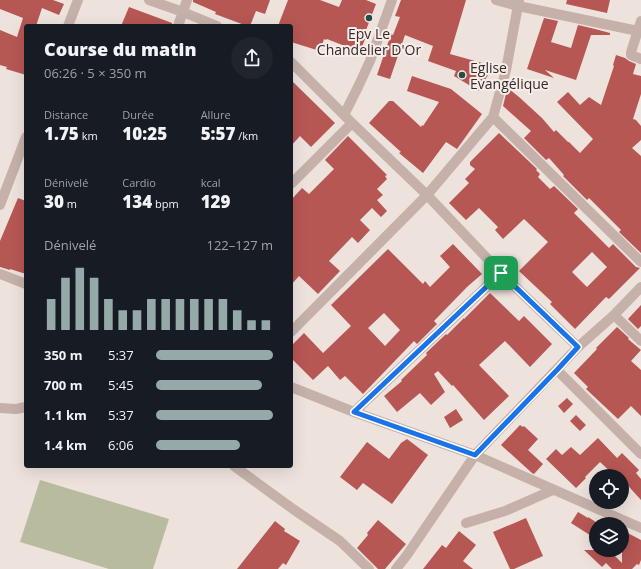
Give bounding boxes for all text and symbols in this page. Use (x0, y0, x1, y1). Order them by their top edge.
marker: Epv Le Chandelier D'Or (364, 13, 374, 23)
place label: Epv Le Chandelier D'Or (317, 24, 421, 59)
text: Course du matin (44, 37, 196, 61)
button: share (231, 37, 273, 79)
place label: Eglise Evangélique (470, 58, 549, 93)
text: 06:26 · 5 × 350 m (44, 64, 147, 82)
marker: Eglise Evangélique (457, 70, 467, 80)
text: Distance (44, 107, 88, 122)
text: Durée (122, 107, 154, 122)
text: Allure (201, 107, 231, 122)
text: 1.75 (44, 122, 79, 145)
text: 10:25 (122, 122, 167, 145)
text: 5:57 (201, 122, 235, 145)
text: km (79, 128, 98, 143)
text: /km (235, 128, 258, 143)
text: Dénivelé (44, 175, 88, 190)
text: Cardio (122, 175, 156, 190)
text: kcal (201, 175, 221, 190)
text: 30 (44, 190, 64, 213)
text: 134 (122, 190, 152, 213)
text: 129 (201, 190, 231, 213)
text: m (64, 196, 77, 211)
text: bpm (152, 196, 179, 211)
text: Dénivelé (44, 236, 96, 254)
text: 122–127 m (206, 236, 273, 254)
pin (484, 256, 518, 290)
icon: arrive (490, 262, 512, 284)
text: 350 m (44, 346, 82, 364)
text: 5:37 (108, 346, 134, 364)
text: 700 m (44, 376, 82, 394)
text: 5:45 (108, 376, 134, 394)
text: 1.1 km (44, 406, 87, 424)
text: 5:37 (108, 406, 134, 424)
text: 1.4 km (44, 436, 87, 454)
text: 6:06 (108, 436, 134, 454)
map controls (589, 469, 629, 557)
button: locate (589, 469, 629, 509)
button: layers (589, 517, 629, 557)

